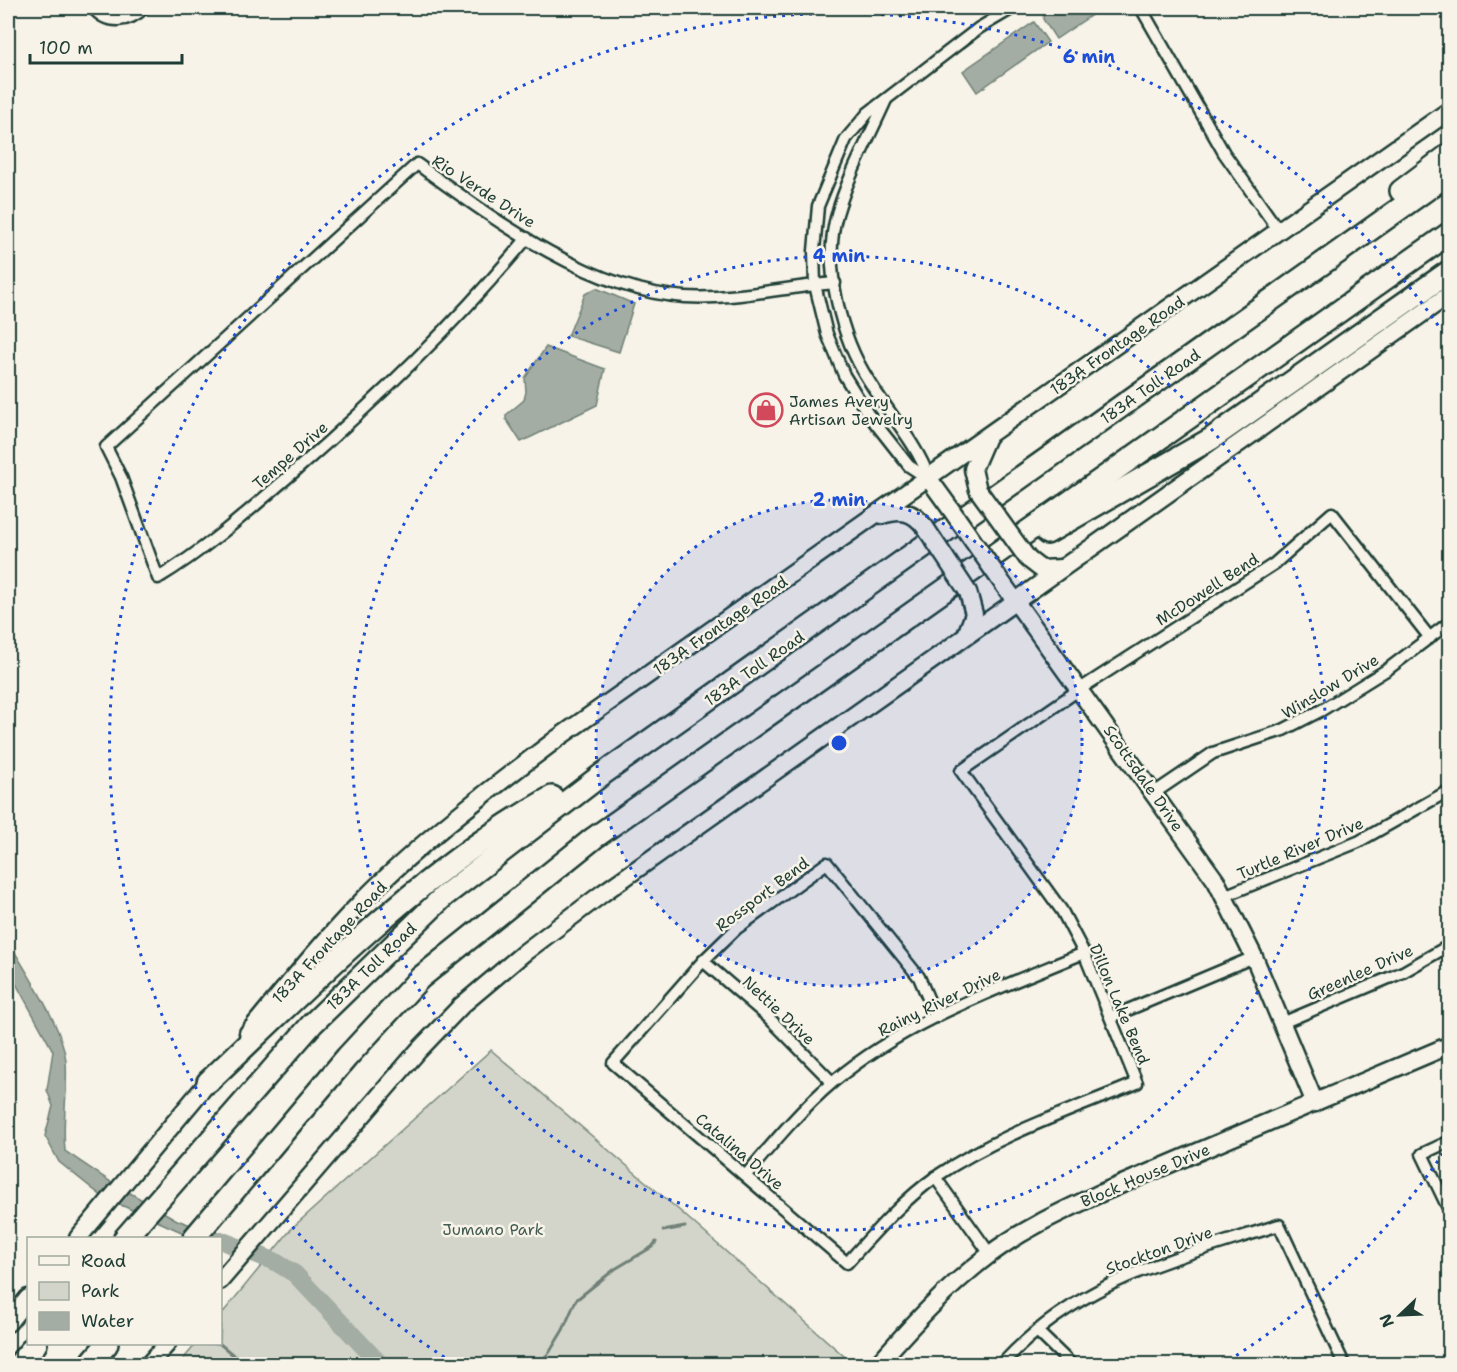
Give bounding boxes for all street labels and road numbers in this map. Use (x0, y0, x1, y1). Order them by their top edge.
street label: Rio Verde Drive (428, 150, 539, 233)
street label: 183A Frontage Road (1046, 291, 1189, 400)
street label: 183A Toll Road (1096, 344, 1204, 429)
street label: Tempe Drive (248, 417, 332, 494)
street label: McDowell Bend (1152, 548, 1263, 631)
street label: 183A Frontage Road (649, 571, 792, 680)
street label: 183A Toll Road (700, 626, 808, 711)
street label: Winslow Drive (1278, 649, 1383, 724)
street label: Scottsdale Drive (1099, 721, 1188, 836)
street label: Turtle River Drive (1234, 812, 1366, 885)
street label: Rossport Bend (711, 852, 813, 936)
street label: 183A Frontage Road (267, 877, 392, 1008)
street label: 183A Toll Road (322, 918, 421, 1015)
street label: Greenlee Drive (1304, 940, 1416, 1005)
street label: Dillon Lake Bend (1085, 941, 1154, 1068)
street label: Rainy River Drive (874, 964, 1004, 1041)
street label: Nettie Drive (738, 971, 820, 1050)
street label: Catalina Drive (691, 1108, 788, 1195)
street label: Block House Drive (1077, 1139, 1213, 1212)
street label: Stockton Drive (1103, 1221, 1215, 1280)

